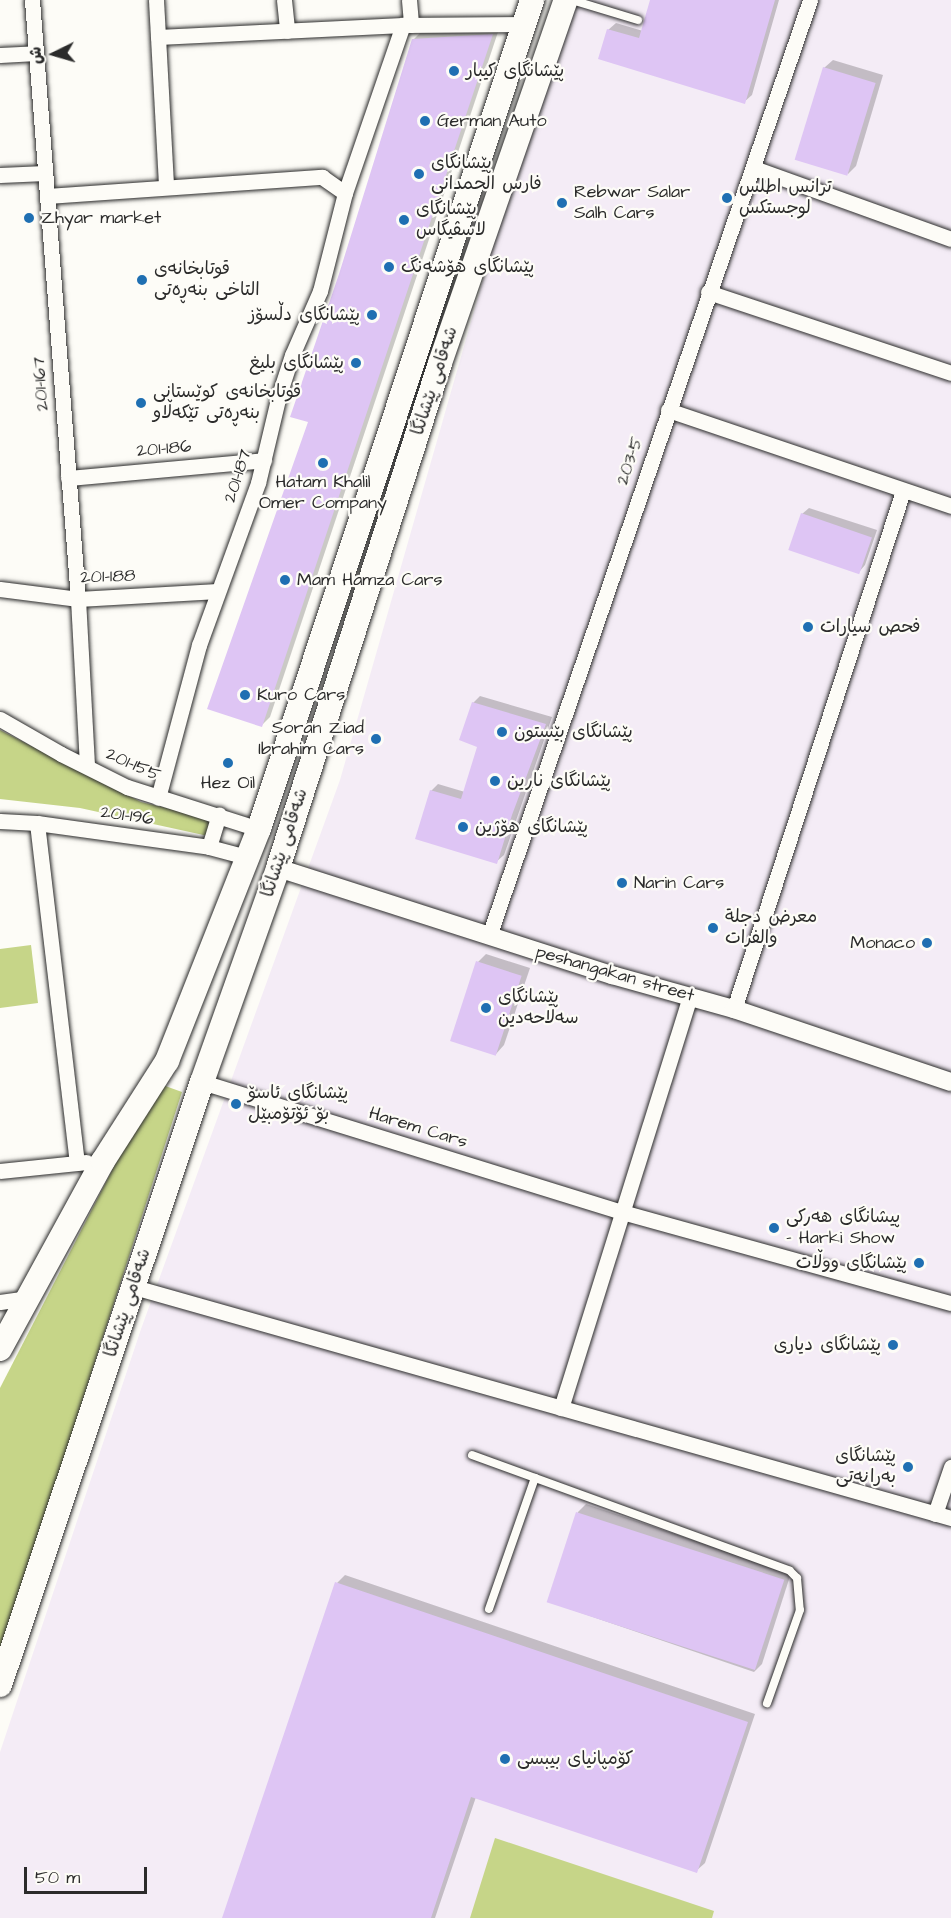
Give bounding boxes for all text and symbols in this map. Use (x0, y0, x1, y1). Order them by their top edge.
north arrow (24, 24, 84, 84)
text: ش (24, 46, 48, 65)
place label: پێشانگای کیبار (466, 60, 564, 82)
marker: پێشانگای کیبار (447, 64, 461, 78)
place label: German Auto (437, 110, 547, 132)
marker: German Auto (418, 114, 432, 128)
place label: پێشانگای فارس الحمدانی (431, 153, 542, 195)
marker: پێشانگای فارس الحمدانی (412, 167, 426, 181)
place label: ترانس اطلس لوجستكس (739, 177, 832, 219)
place label: Rebwar Salar Salh Cars (574, 182, 690, 224)
marker: ترانس اطلس لوجستكس (720, 191, 734, 205)
marker: Rebwar Salar Salh Cars (555, 196, 569, 210)
place label: پێشانگای لاسڤیگاس (416, 199, 486, 242)
place label: Zhyar market (41, 207, 161, 229)
marker: Zhyar market (22, 211, 36, 225)
marker: پێشانگای لاسڤیگاس (397, 213, 411, 227)
place label: پێشانگای هۆشەنگ (401, 256, 534, 278)
place label: قوتابخانەی التاخی بنەڕەتی (154, 259, 260, 302)
marker: پێشانگای هۆشەنگ (382, 260, 396, 274)
marker: قوتابخانەی التاخی بنەڕەتی (135, 273, 149, 287)
place label: پێشانگای دڵسۆز (248, 304, 360, 326)
marker: پێشانگای دڵسۆز (365, 308, 379, 322)
street label: شەقامی پێشانگا (407, 324, 463, 438)
place label: پێشانگای بلیغ (249, 352, 344, 374)
street label: 201-167 (28, 356, 54, 412)
marker: پێشانگای بلیغ (349, 356, 363, 370)
place label: قوتابخانەی کوێستانی بنەڕەتی تێکەڵاو (153, 382, 301, 424)
marker: قوتابخانەی کوێستانی بنەڕەتی تێکەڵاو (134, 396, 148, 410)
street label: 203-5 (612, 434, 648, 488)
street label: 201-186 (136, 436, 192, 462)
street label: 201-187 (219, 447, 257, 505)
marker: Hatam Khalil Omer Company (316, 456, 330, 470)
place label: Hatam Khalil Omer Company (259, 472, 387, 514)
street label: 201-188 (80, 565, 136, 589)
place label: Mam Hamza Cars (297, 569, 442, 591)
marker: Mam Hamza Cars (278, 573, 292, 587)
place label: فحص سيارات (820, 616, 921, 638)
marker: فحص سيارات (801, 620, 815, 634)
place label: Kuro Cars (257, 684, 345, 706)
marker: Kuro Cars (238, 688, 252, 702)
place label: Soran Ziad Ibrahim Cars (258, 718, 364, 760)
place label: پێشانگای بێستون (514, 721, 633, 743)
marker: پێشانگای بێستون (495, 725, 509, 739)
marker: Soran Ziad Ibrahim Cars (369, 732, 383, 746)
street label: 201-155 (102, 743, 164, 787)
marker: Hez Oil (221, 756, 235, 770)
place label: پێشانگای نارین (507, 770, 611, 792)
place label: Hez Oil (201, 772, 255, 794)
marker: پێشانگای نارین (488, 774, 502, 788)
street label: شەقامی پێشانگا (257, 786, 313, 900)
street label: 201-196 (99, 802, 155, 830)
place label: پێشانگای هۆژین (475, 816, 588, 838)
marker: پێشانگای هۆژین (456, 820, 470, 834)
place label: Narin Cars (634, 872, 724, 894)
marker: Narin Cars (615, 876, 629, 890)
place label: معرض دجلة والفرات (725, 907, 817, 950)
marker: معرض دجلة والفرات (706, 921, 720, 935)
place label: Monaco (850, 932, 915, 954)
marker: Monaco (920, 936, 934, 950)
street label: peshangakan street (533, 941, 697, 1007)
place label: پێشانگای سەلاحەدین (498, 987, 579, 1030)
marker: پێشانگای سەلاحەدین (479, 1001, 493, 1015)
place label: پێشانگای ئاسۆ بۆ ئۆتۆمبێل (248, 1083, 348, 1126)
marker: پێشانگای ئاسۆ بۆ ئۆتۆمبێل (229, 1097, 243, 1111)
street label: Harem Cars (366, 1103, 470, 1153)
place label: پیشانگای هەرکی - Harki Show (786, 1207, 900, 1250)
marker: پیشانگای هەرکی - Harki Show (767, 1221, 781, 1235)
street label: شەقامی پێشانگا (100, 1246, 156, 1360)
place label: پێشانگای ووڵات (796, 1252, 907, 1274)
marker: پێشانگای ووڵات (912, 1256, 926, 1270)
place label: پێشانگای دیاری (774, 1334, 881, 1356)
marker: پێشانگای دیاری (886, 1338, 900, 1352)
place label: پێشانگای بەرانەتی (835, 1446, 896, 1488)
marker: پێشانگای بەرانەتی (901, 1460, 915, 1474)
place label: كۆمپانیای بیبسی (517, 1748, 634, 1770)
marker: كۆمپانیای بیبسی (498, 1752, 512, 1766)
scale bar (27, 1855, 150, 1893)
text: 50 m (35, 1865, 80, 1890)

